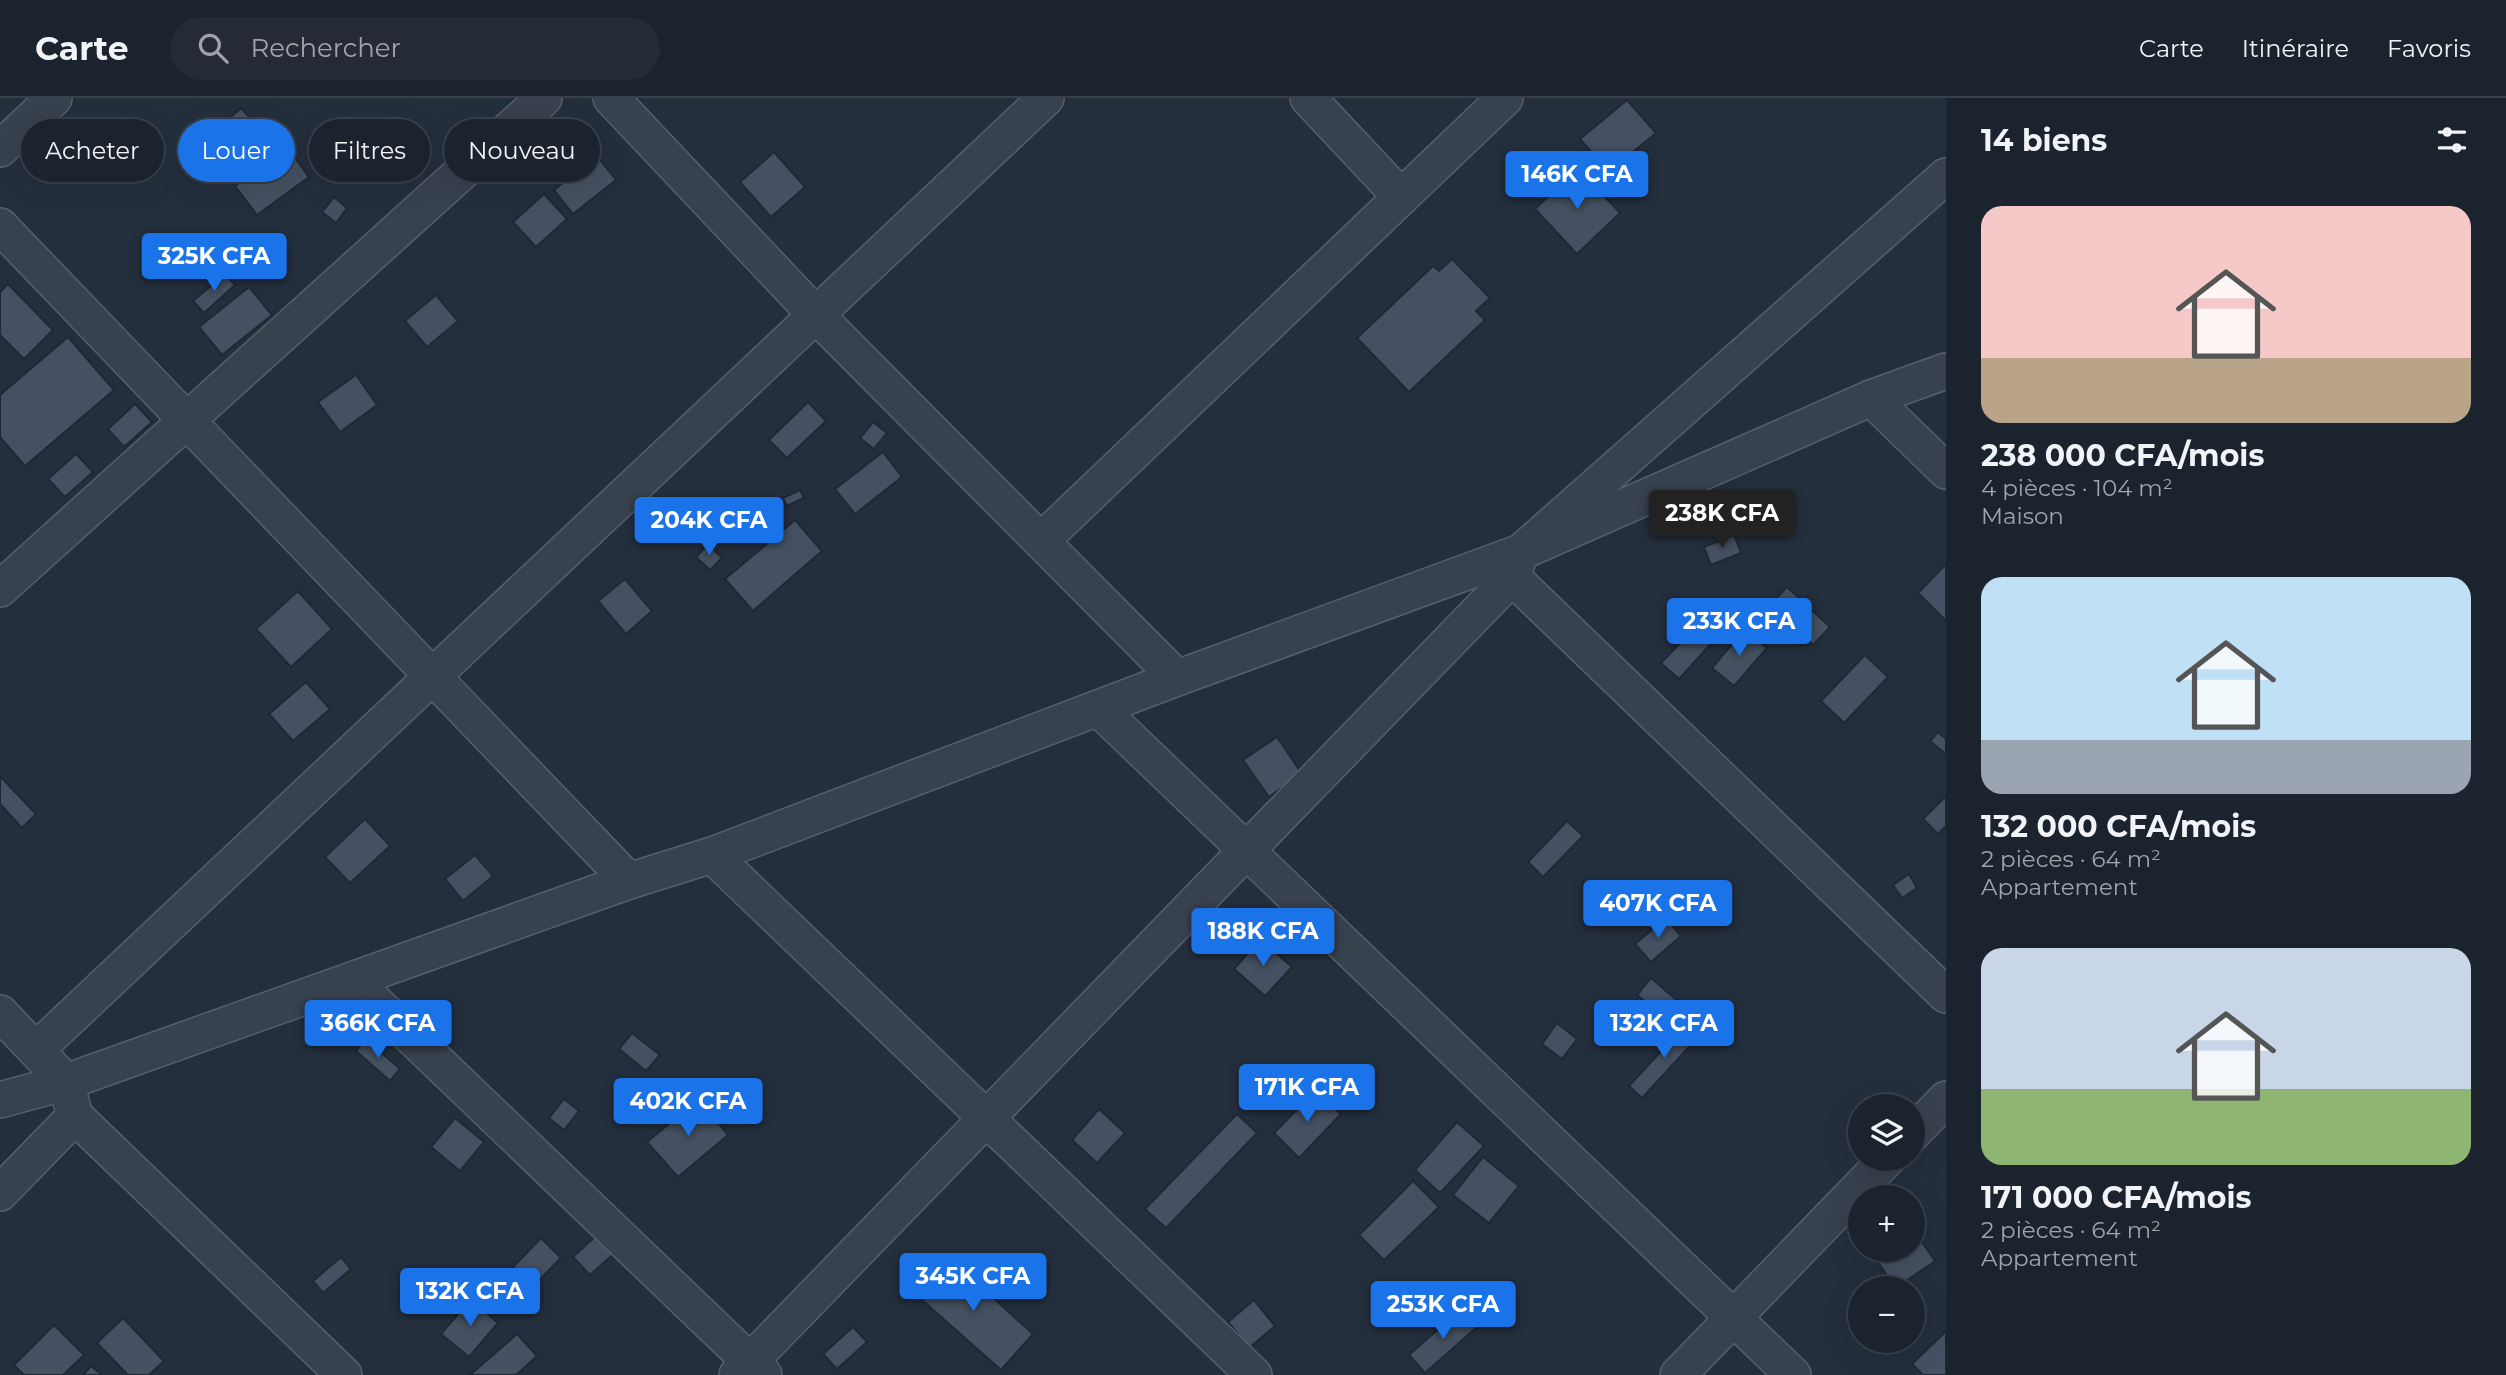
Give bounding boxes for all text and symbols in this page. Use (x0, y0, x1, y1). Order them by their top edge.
search box (170, 17, 660, 80)
text: Carte (35, 28, 128, 68)
icon: search (194, 29, 232, 67)
text: Rechercher (250, 32, 401, 64)
text: Carte (2139, 34, 2204, 63)
text: Itinéraire (2242, 34, 2349, 63)
text: Favoris (2387, 34, 2471, 63)
chip: Acheter (21, 119, 164, 182)
chip: Louer (178, 119, 295, 182)
chip: Filtres (309, 119, 430, 182)
chip: Nouveau (444, 119, 600, 182)
icon: filters (2433, 121, 2471, 159)
text: 14 biens (1981, 122, 2107, 159)
pin: 146K CFA (1505, 152, 1649, 211)
text: 146K CFA (1521, 160, 1633, 188)
pin: 325K CFA (142, 234, 286, 293)
text: 325K CFA (158, 242, 270, 270)
icon: home (2163, 251, 2289, 377)
text: 238 000 CFA/mois (1981, 437, 2264, 474)
text: 4 pièces · 104 m² (1981, 474, 2173, 502)
pin: 238K CFA (1650, 490, 1794, 550)
pin: 204K CFA (637, 498, 781, 557)
text: 238K CFA (1665, 499, 1779, 527)
text: Maison (1981, 502, 2064, 530)
text: 204K CFA (651, 506, 767, 534)
pin: 233K CFA (1667, 598, 1811, 658)
text: 233K CFA (1683, 607, 1795, 635)
icon: home (2163, 622, 2289, 748)
text: 132 000 CFA/mois (1981, 808, 2256, 845)
text: 2 pièces · 64 m² (1981, 845, 2161, 873)
text: Appartement (1981, 873, 2138, 901)
pin: 407K CFA (1586, 880, 1730, 940)
text: 407K CFA (1599, 889, 1717, 917)
pin: 188K CFA (1191, 908, 1335, 968)
text: 188K CFA (1207, 917, 1319, 945)
icon: home (2163, 993, 2289, 1119)
pin: 366K CFA (306, 1000, 450, 1060)
pin: 132K CFA (1592, 1000, 1736, 1060)
text: 366K CFA (321, 1009, 435, 1037)
text: 132K CFA (1610, 1009, 1718, 1037)
pin: 171K CFA (1235, 1065, 1379, 1124)
text: 171K CFA (1255, 1073, 1359, 1101)
pin: 402K CFA (616, 1079, 760, 1138)
text: 402K CFA (630, 1087, 746, 1115)
map controls (1848, 1094, 1925, 1353)
button: layers (1848, 1094, 1925, 1171)
text: 171 000 CFA/mois (1981, 1179, 2251, 1216)
button: + (1848, 1185, 1925, 1262)
text: 2 pièces · 64 m² (1981, 1216, 2161, 1244)
text: Appartement (1981, 1244, 2138, 1272)
pin: 345K CFA (901, 1254, 1045, 1313)
text: 345K CFA (916, 1262, 1031, 1290)
pin: 132K CFA (398, 1268, 542, 1328)
button: − (1848, 1276, 1925, 1353)
text: 132K CFA (416, 1277, 524, 1305)
pin: 253K CFA (1371, 1282, 1515, 1341)
text: 253K CFA (1387, 1290, 1499, 1318)

